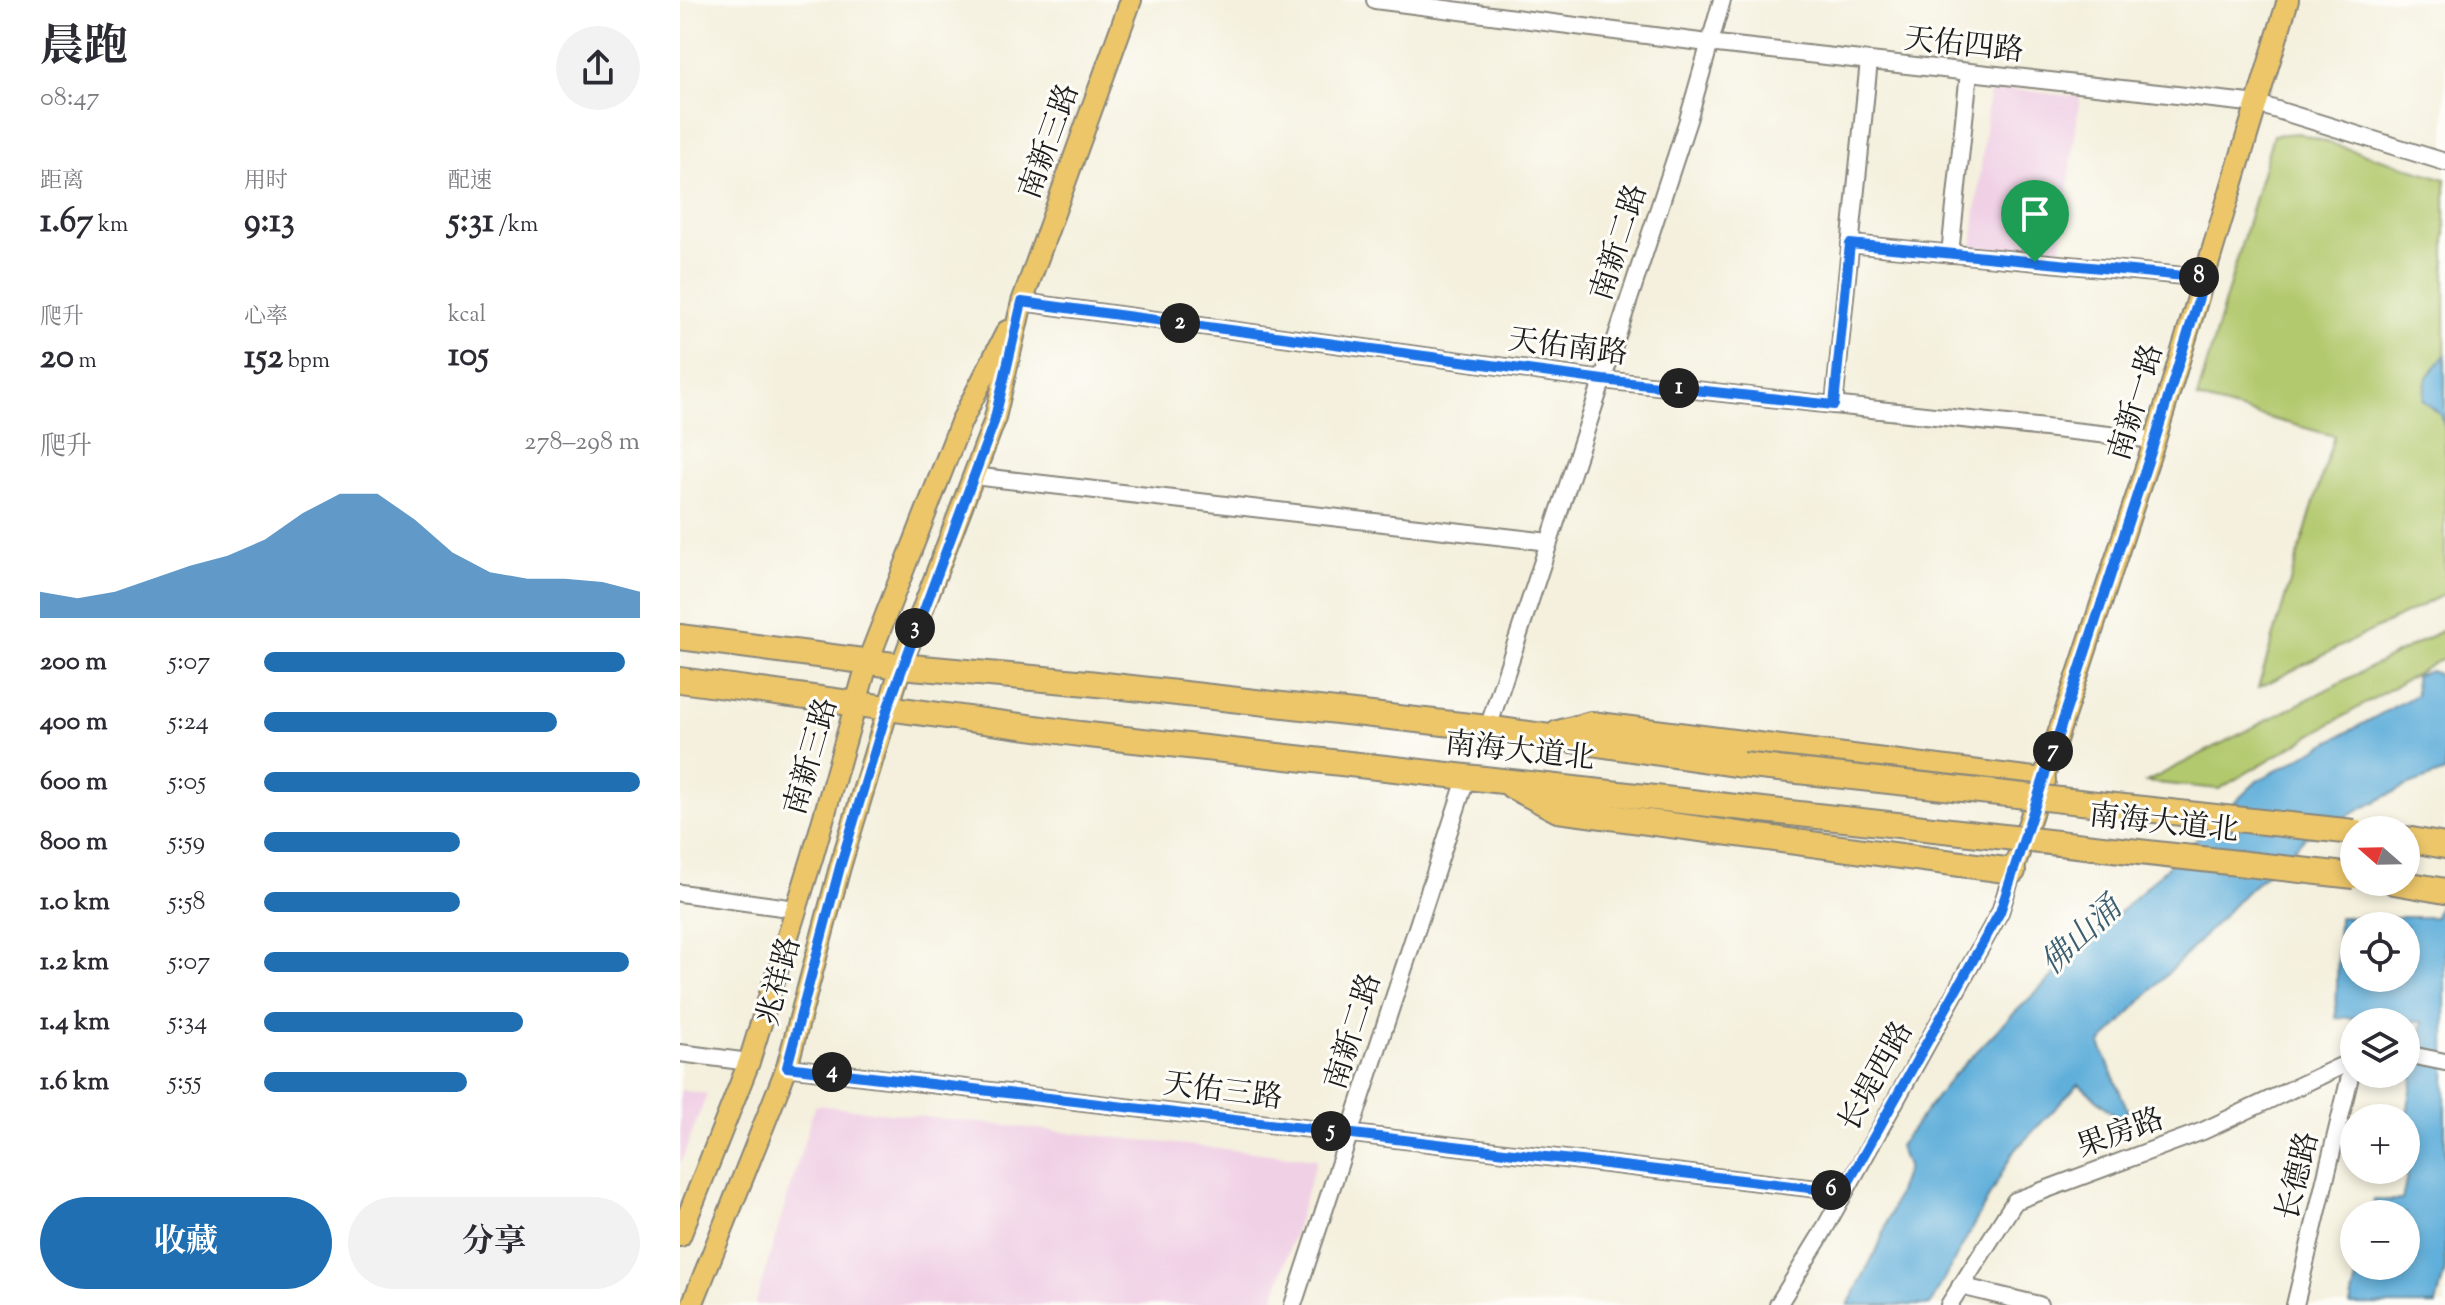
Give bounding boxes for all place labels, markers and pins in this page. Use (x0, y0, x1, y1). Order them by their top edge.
pin (2001, 180, 2069, 262)
pin: 8 (2179, 257, 2219, 297)
pin: 2 (1160, 303, 1200, 343)
pin: 1 (1659, 368, 1699, 408)
pin: 3 (895, 608, 935, 648)
pin: 7 (2033, 731, 2073, 771)
pin: 4 (812, 1052, 852, 1092)
pin: 5 (1311, 1111, 1351, 1151)
pin: 6 (1811, 1170, 1851, 1210)

